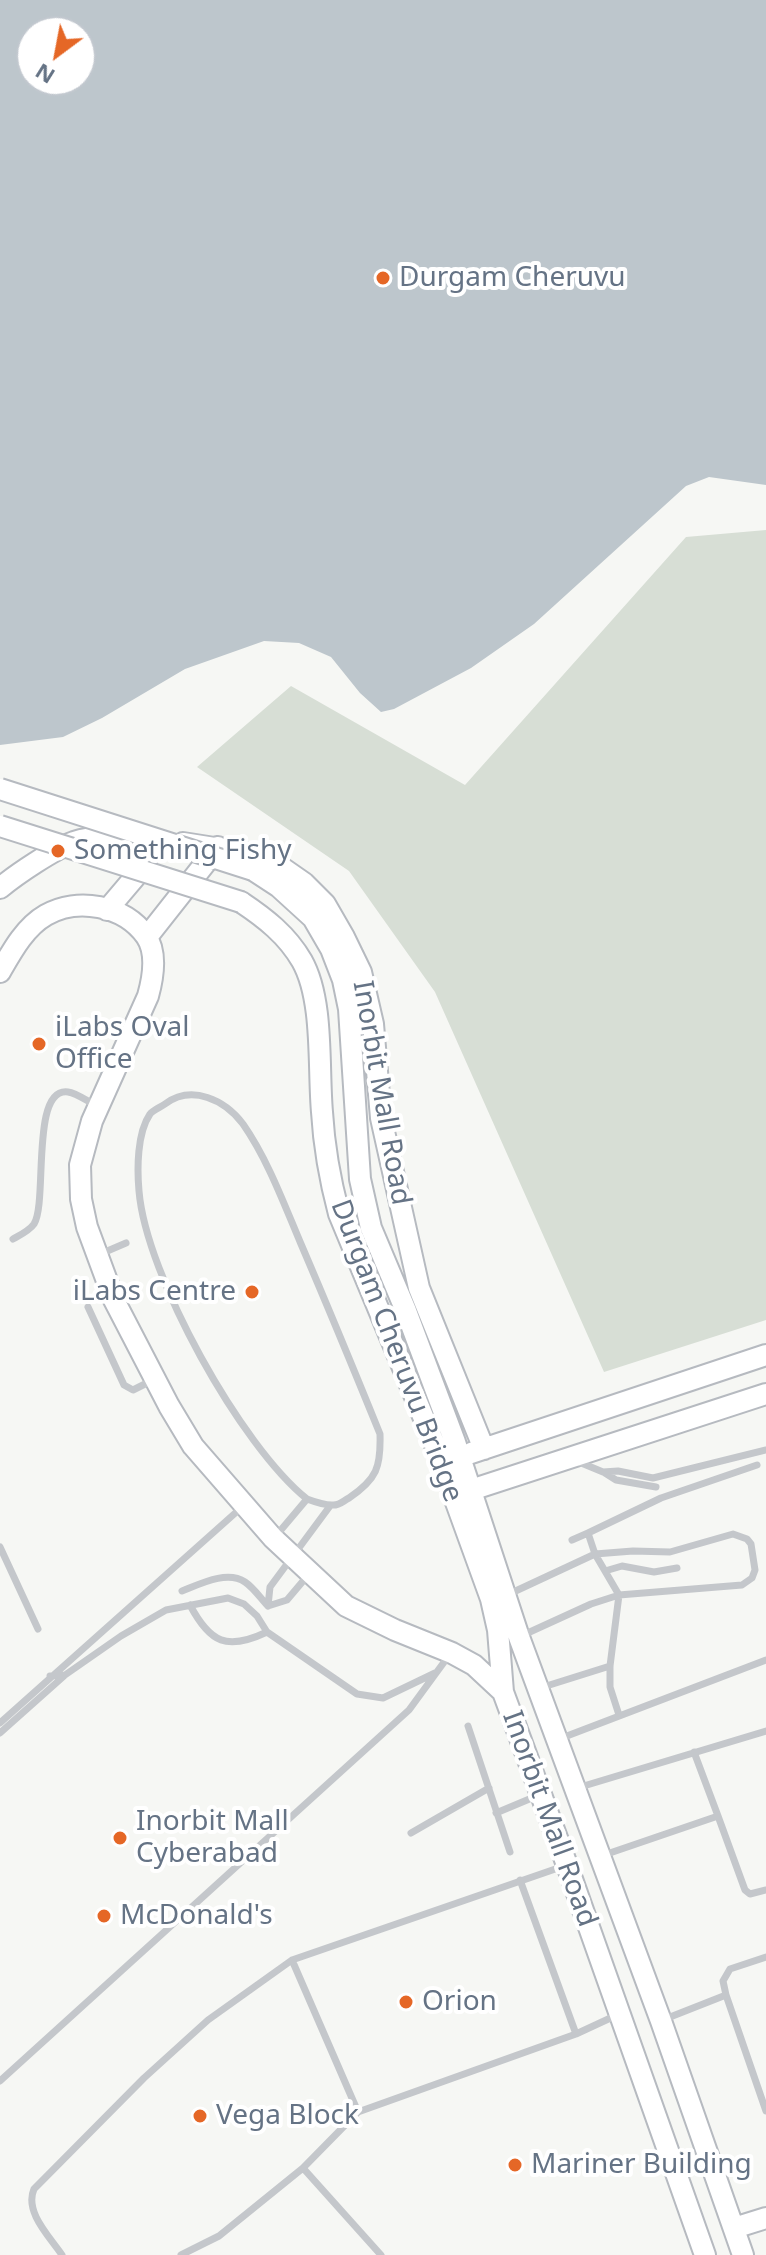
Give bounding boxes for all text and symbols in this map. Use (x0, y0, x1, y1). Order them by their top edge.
north arrow (16, 16, 96, 96)
text: N (29, 57, 60, 92)
place label: Durgam Cheruvu (399, 261, 626, 295)
marker: Durgam Cheruvu (374, 269, 392, 287)
place label: Something Fishy (74, 834, 291, 868)
marker: Something Fishy (49, 842, 67, 860)
street label: Inorbit Mall Road (345, 978, 417, 1208)
place label: iLabs Oval Office (55, 1011, 190, 1077)
marker: iLabs Oval Office (30, 1035, 48, 1053)
street label: Durgam Cheruvu Bridge (323, 1195, 469, 1507)
place label: iLabs Centre (73, 1275, 236, 1309)
marker: iLabs Centre (243, 1283, 261, 1301)
street label: Inorbit Mall Road (494, 1706, 604, 1932)
place label: Inorbit Mall Cyberabad (136, 1805, 289, 1871)
marker: Inorbit Mall Cyberabad (111, 1829, 129, 1847)
place label: McDonald's (120, 1899, 273, 1933)
marker: McDonald's (95, 1907, 113, 1925)
place label: Orion (422, 1985, 497, 2019)
marker: Orion (397, 1993, 415, 2011)
place label: Vega Block (216, 2099, 359, 2133)
marker: Vega Block (191, 2107, 209, 2125)
place label: Mariner Building (531, 2148, 752, 2182)
marker: Mariner Building (506, 2156, 524, 2174)

